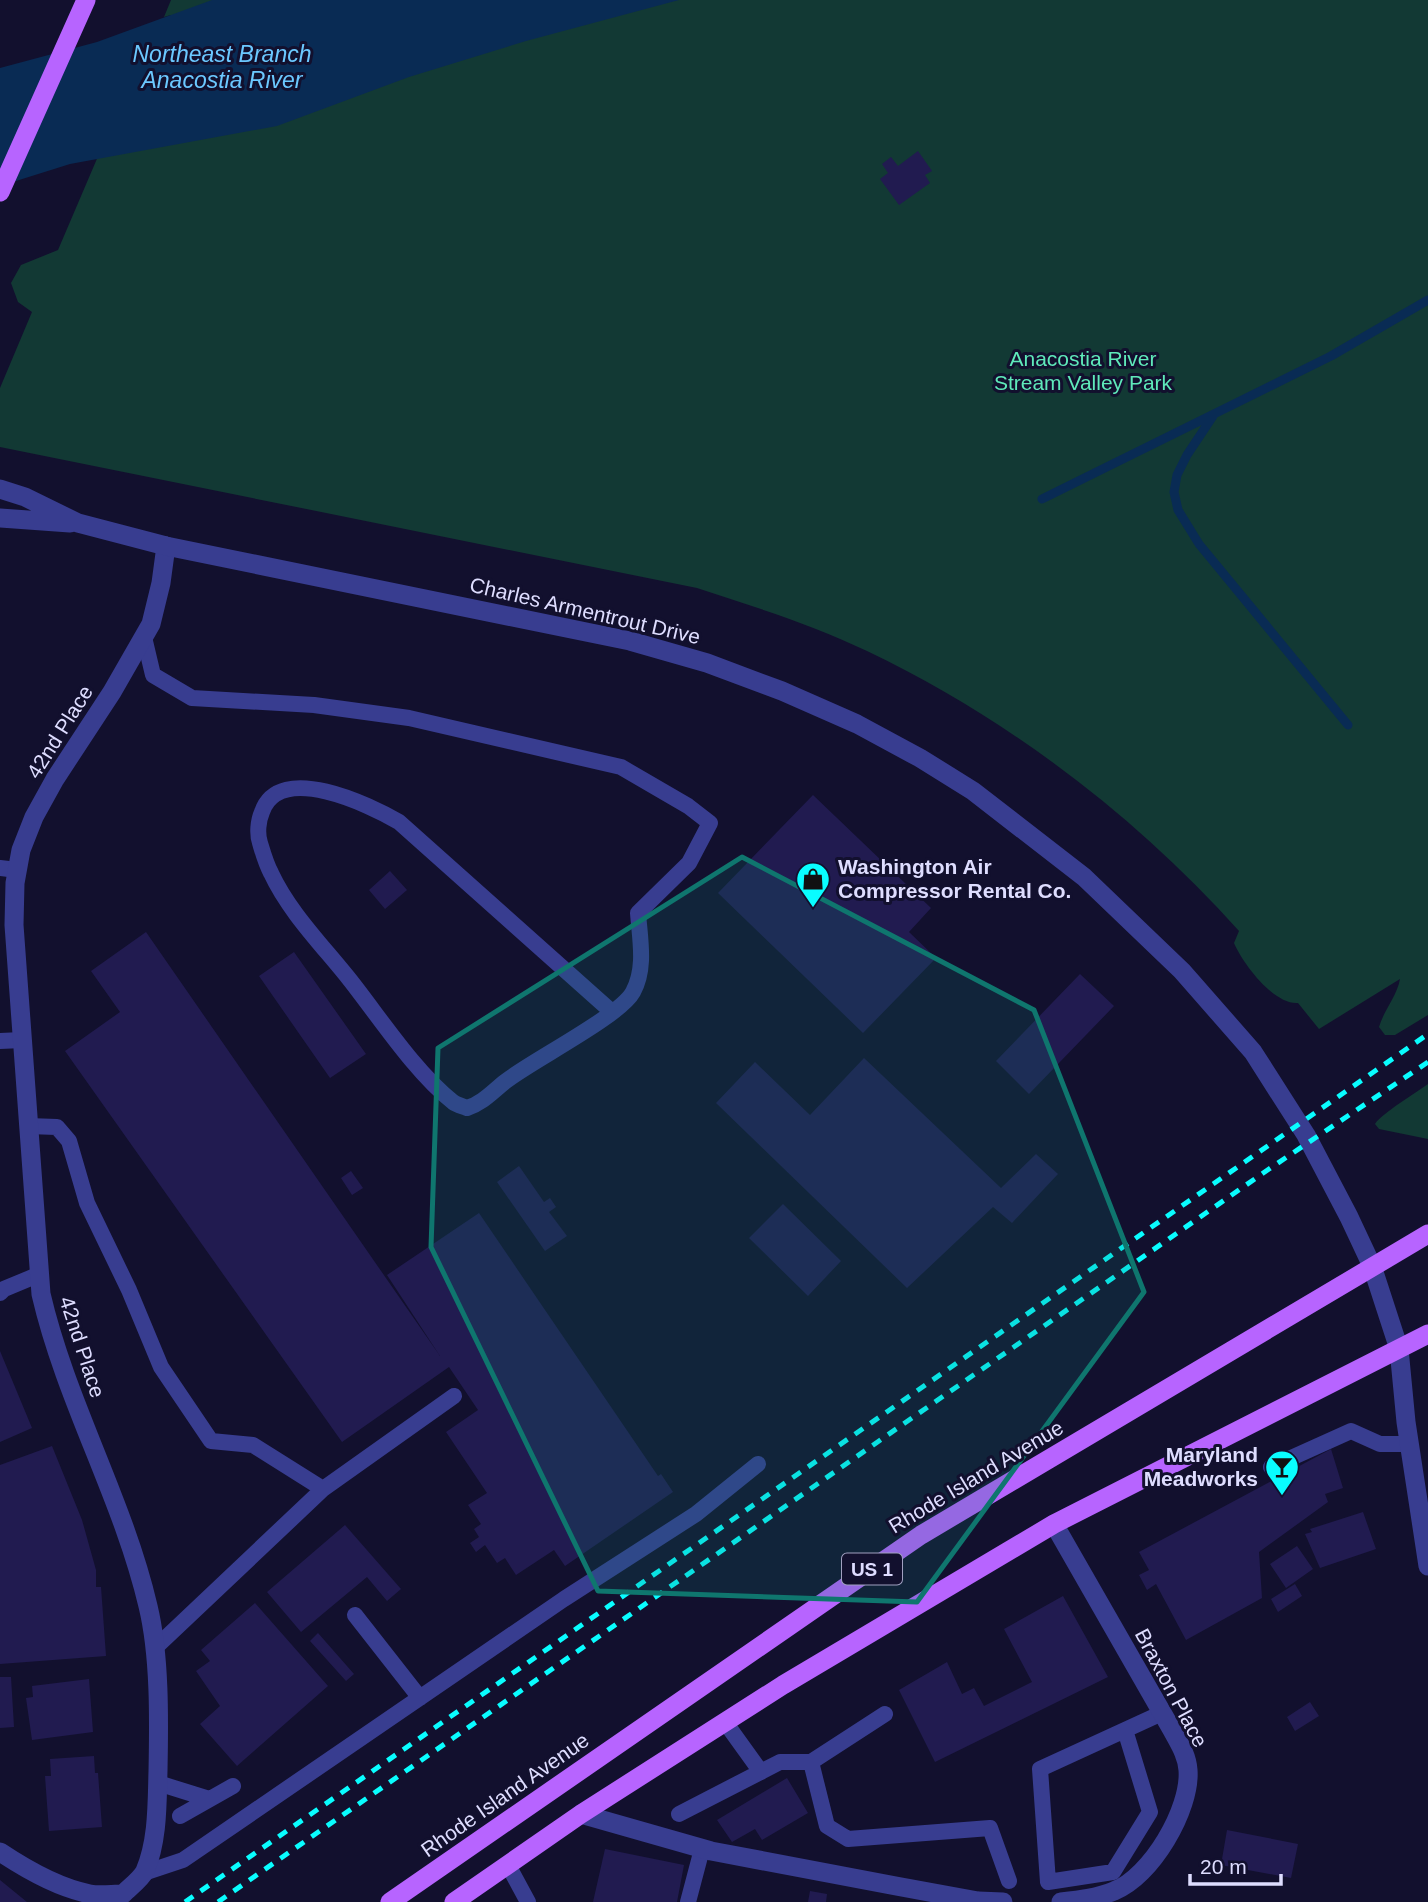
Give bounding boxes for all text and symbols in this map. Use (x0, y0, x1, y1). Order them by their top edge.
water label: Northeast Branch Anacostia River (133, 41, 311, 93)
park label: Anacostia River Stream Valley Park (994, 347, 1173, 394)
street label: Charles Armentrout Drive (468, 573, 703, 648)
street label: 42nd Place (22, 681, 97, 782)
place label: Washington Air Compressor Rental Co. (838, 855, 1071, 902)
shop icon: Washington Air Compressor Rental Co. (794, 860, 832, 909)
street label: 42nd Place (55, 1293, 110, 1400)
street label: Rhode Island Avenue (884, 1415, 1067, 1538)
place label: Maryland Meadworks (1144, 1443, 1258, 1490)
bar icon: Maryland Meadworks (1263, 1448, 1301, 1497)
road number: US 1 (842, 1554, 902, 1584)
street label: Braxton Place (1131, 1625, 1212, 1751)
street label: Rhode Island Avenue (416, 1728, 593, 1861)
scale bar (1190, 1842, 1281, 1886)
text: 20 m (1200, 1855, 1247, 1878)

